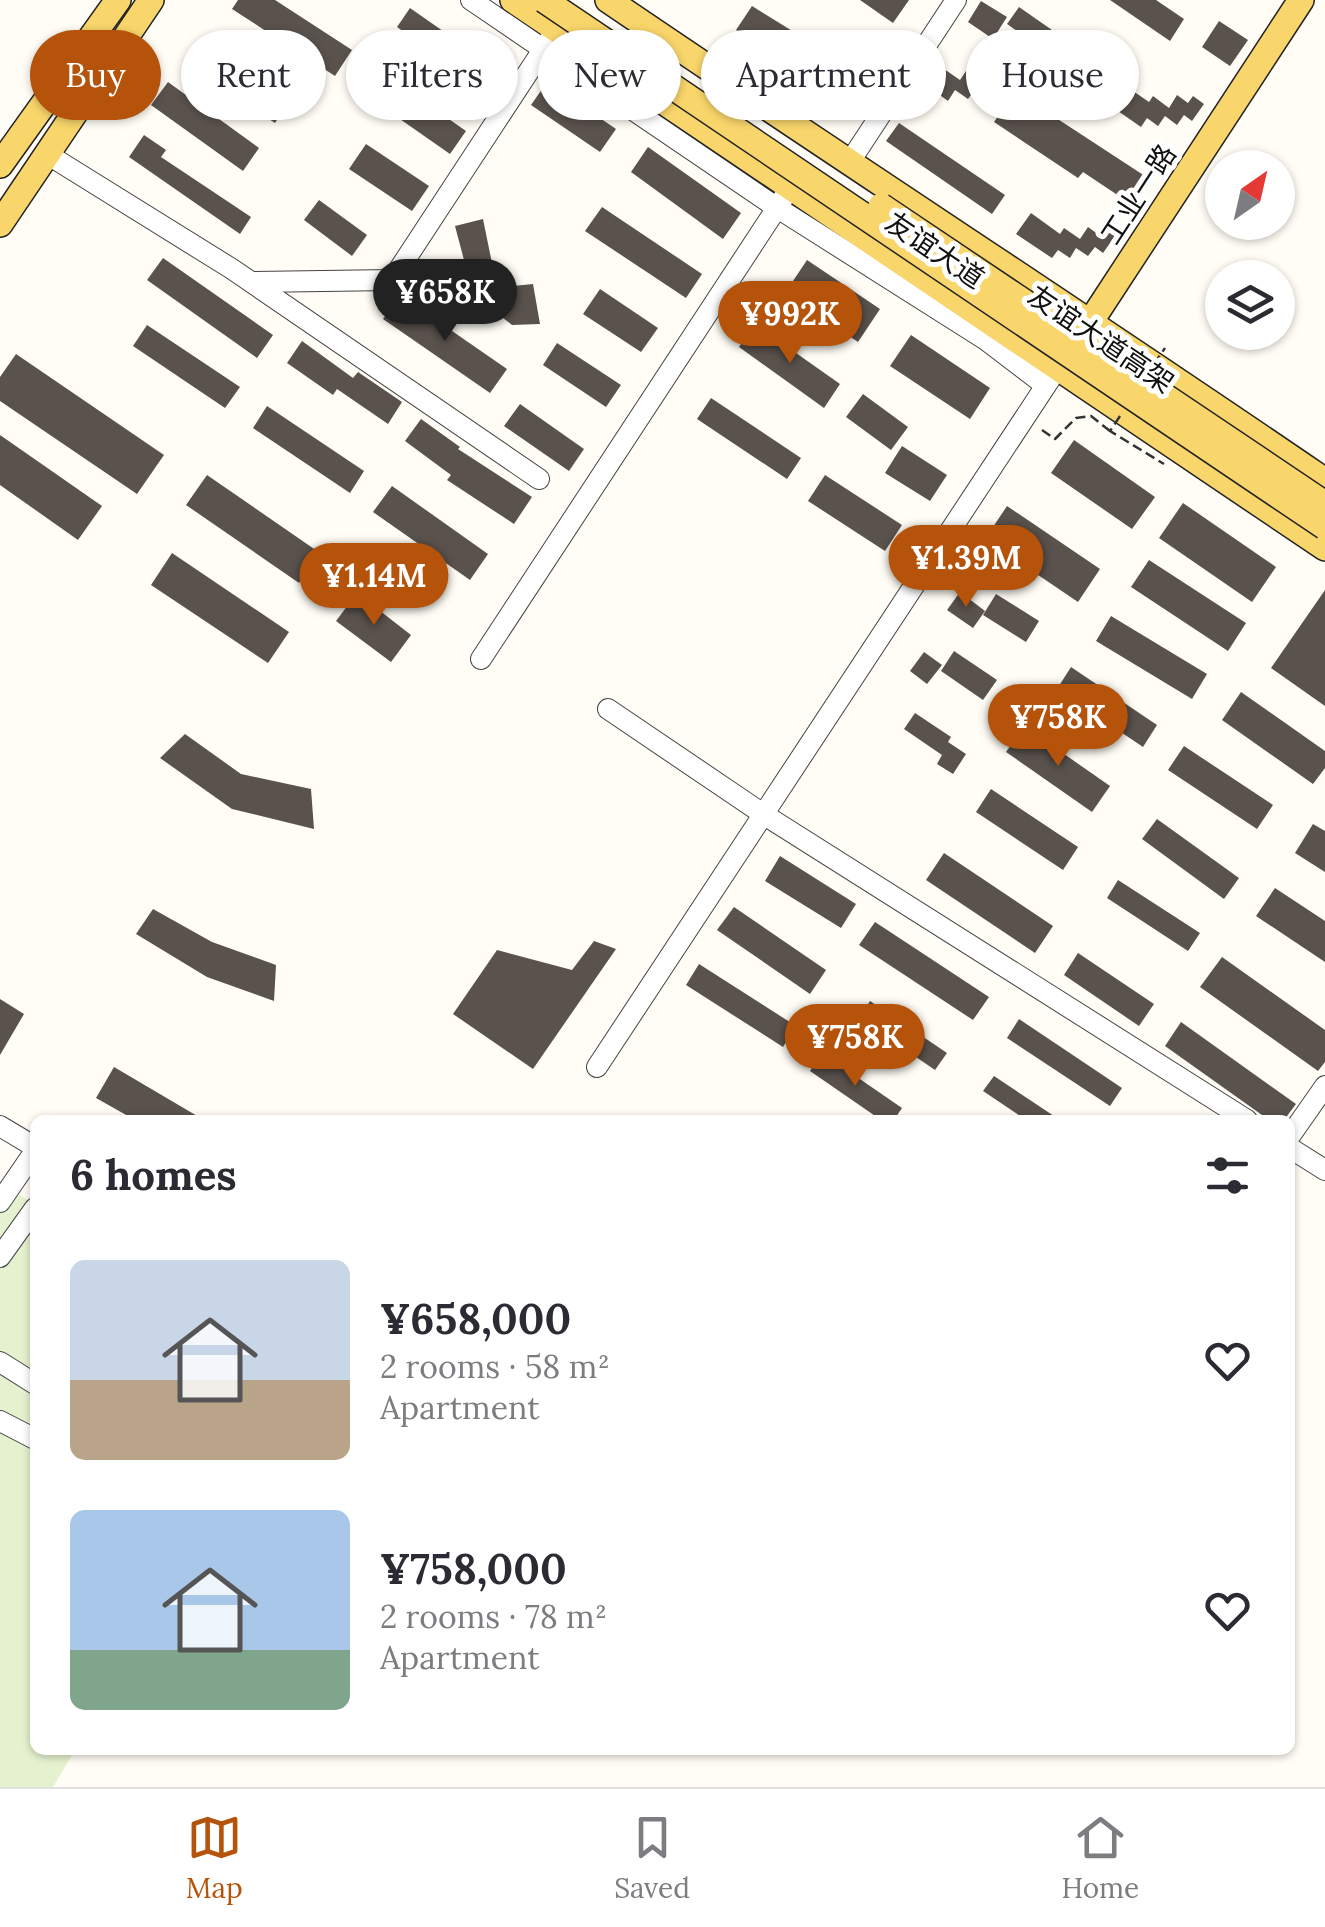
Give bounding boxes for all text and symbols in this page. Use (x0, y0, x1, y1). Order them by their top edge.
chip: Buy (30, 30, 161, 120)
chip: Rent (181, 30, 326, 120)
chip: Filters (346, 30, 518, 120)
chip: New (538, 30, 681, 120)
chip: Apartment (701, 30, 946, 120)
chip: House (966, 30, 1139, 120)
street label: 工业一路 (1092, 137, 1184, 251)
north arrow (1205, 150, 1295, 240)
map controls (1205, 150, 1295, 350)
street label: 友谊大道 (879, 204, 991, 296)
pin: ¥658K (375, 259, 515, 344)
button: layers (1205, 260, 1295, 350)
text: ¥658K (395, 271, 495, 312)
street label: 友谊大道高架 (1021, 277, 1181, 401)
pin: ¥992K (720, 281, 860, 366)
text: ¥992K (740, 293, 840, 334)
pin: ¥1.39M (885, 525, 1047, 610)
text: ¥1.39M (910, 537, 1022, 578)
pin: ¥1.14M (293, 543, 455, 628)
text: ¥1.14M (321, 555, 427, 596)
pin: ¥758K (988, 684, 1128, 769)
text: ¥758K (1010, 696, 1106, 737)
pin: ¥758K (785, 1004, 925, 1089)
text: ¥758K (807, 1016, 903, 1057)
text: 6 homes (70, 1148, 237, 1202)
icon: filters (1200, 1148, 1255, 1203)
text: ¥658,000 (380, 1292, 571, 1346)
icon: home (150, 1300, 270, 1420)
icon: heart (1200, 1333, 1255, 1388)
text: 2 rooms · 58 m² (380, 1346, 610, 1387)
text: Apartment (380, 1387, 540, 1428)
text: ¥758,000 (380, 1542, 567, 1596)
icon: home (150, 1550, 270, 1670)
icon: heart (1200, 1583, 1255, 1638)
text: 2 rooms · 78 m² (380, 1596, 607, 1637)
text: Apartment (380, 1637, 540, 1678)
tab: Map (186, 1810, 243, 1906)
tab: Saved (614, 1810, 690, 1906)
tab: Home (1061, 1810, 1139, 1906)

